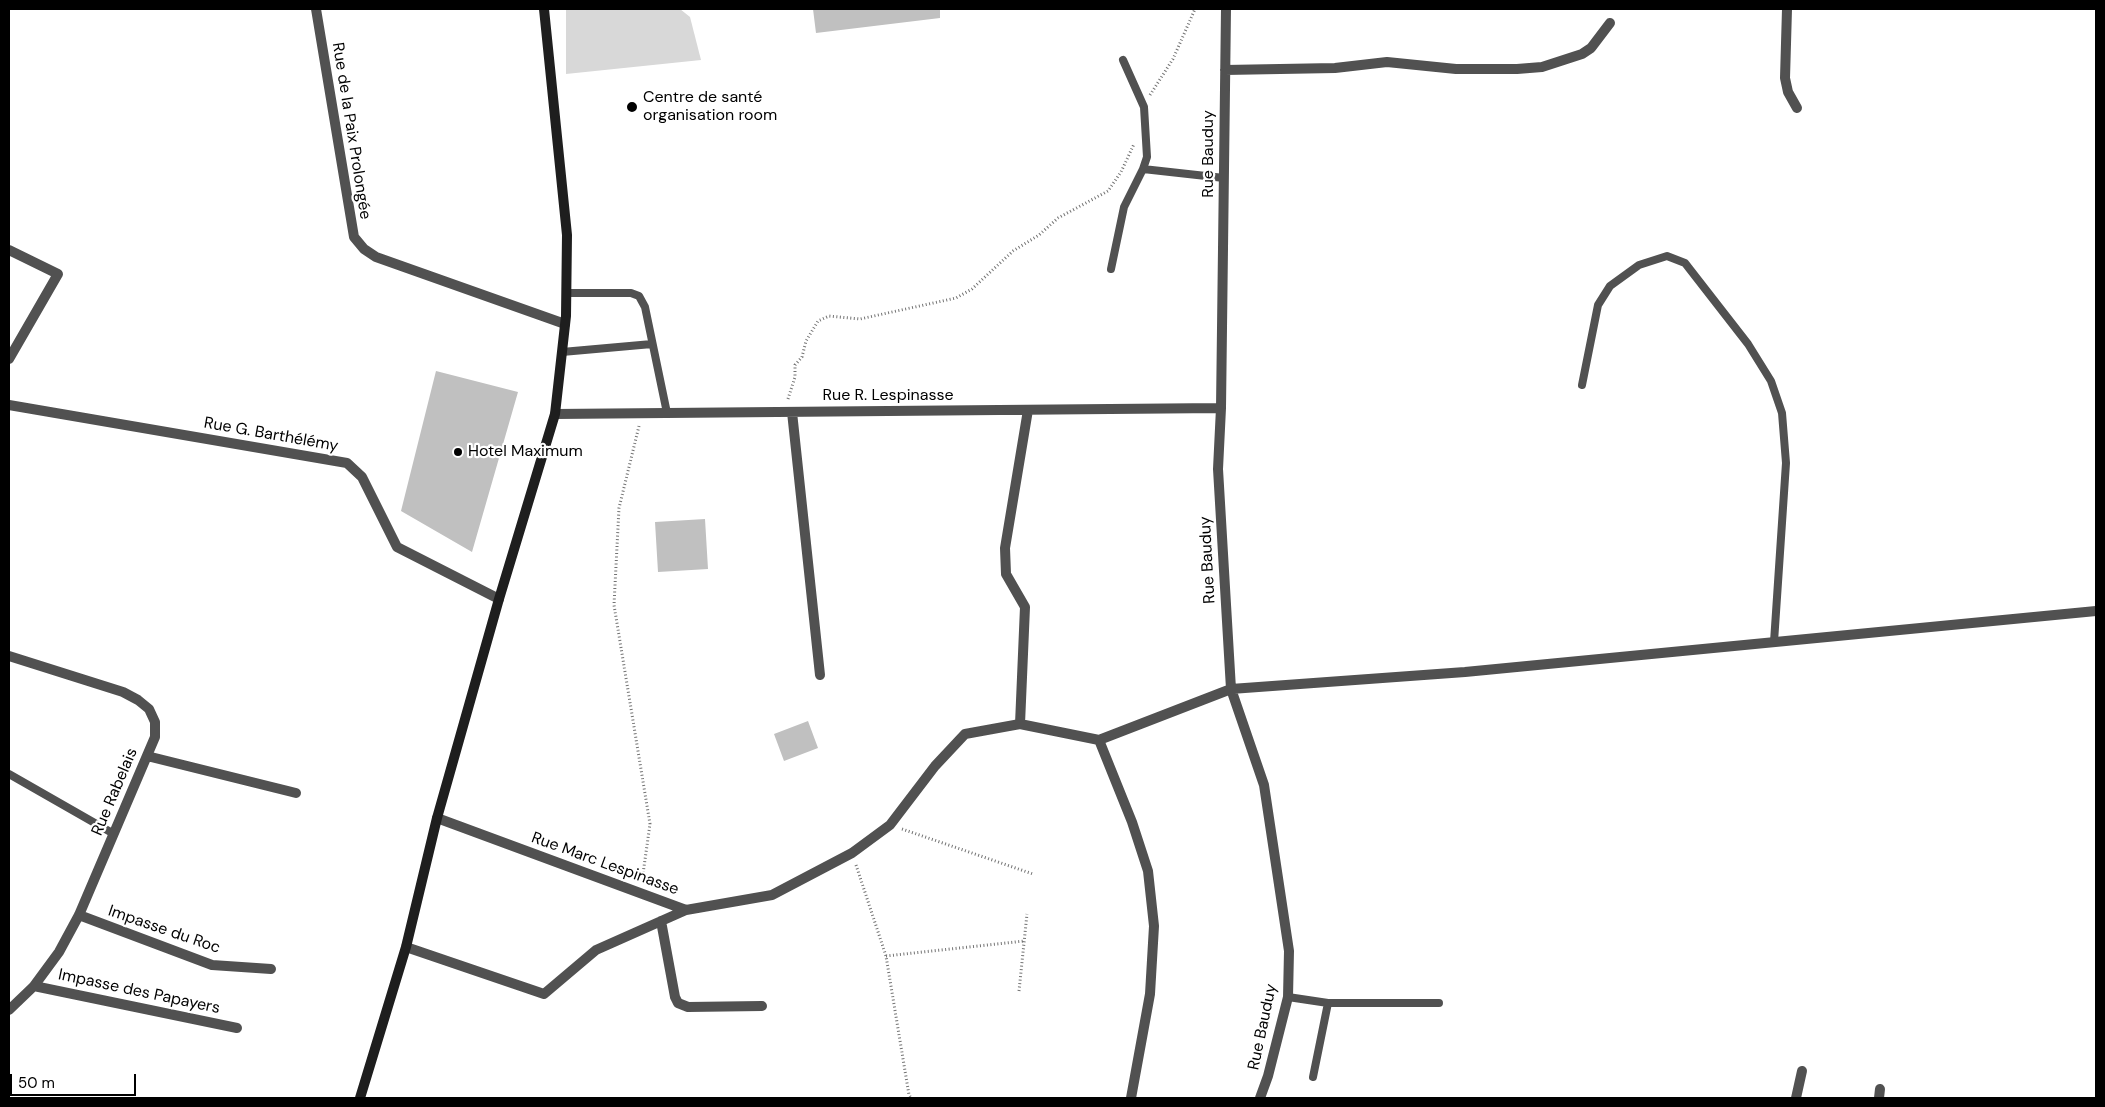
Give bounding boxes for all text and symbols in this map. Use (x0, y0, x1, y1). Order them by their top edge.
street label: Rue de la Paix Prolongée (328, 41, 374, 221)
place label: Centre de santé organisation room (643, 88, 777, 126)
marker: Centre de santé organisation room (625, 100, 639, 114)
street label: Rue Bauduy (1199, 110, 1219, 198)
street label: Rue R. Lespinasse (822, 386, 954, 406)
street label: Rue G. Barthélémy (202, 414, 340, 456)
place label: Hotel Maximum (468, 442, 583, 462)
marker: Hotel Maximum (452, 446, 464, 458)
street label: Rue Bauduy (1196, 516, 1220, 604)
street label: Rue Rabelais (88, 745, 142, 839)
street label: Rue Marc Lespinasse (529, 828, 681, 900)
street label: Impasse du Roc (105, 902, 223, 958)
street label: Impasse des Papayers (56, 965, 222, 1019)
street label: Rue Bauduy (1244, 982, 1282, 1072)
scale bar (12, 1064, 139, 1096)
text: 50 m (18, 1073, 55, 1093)

